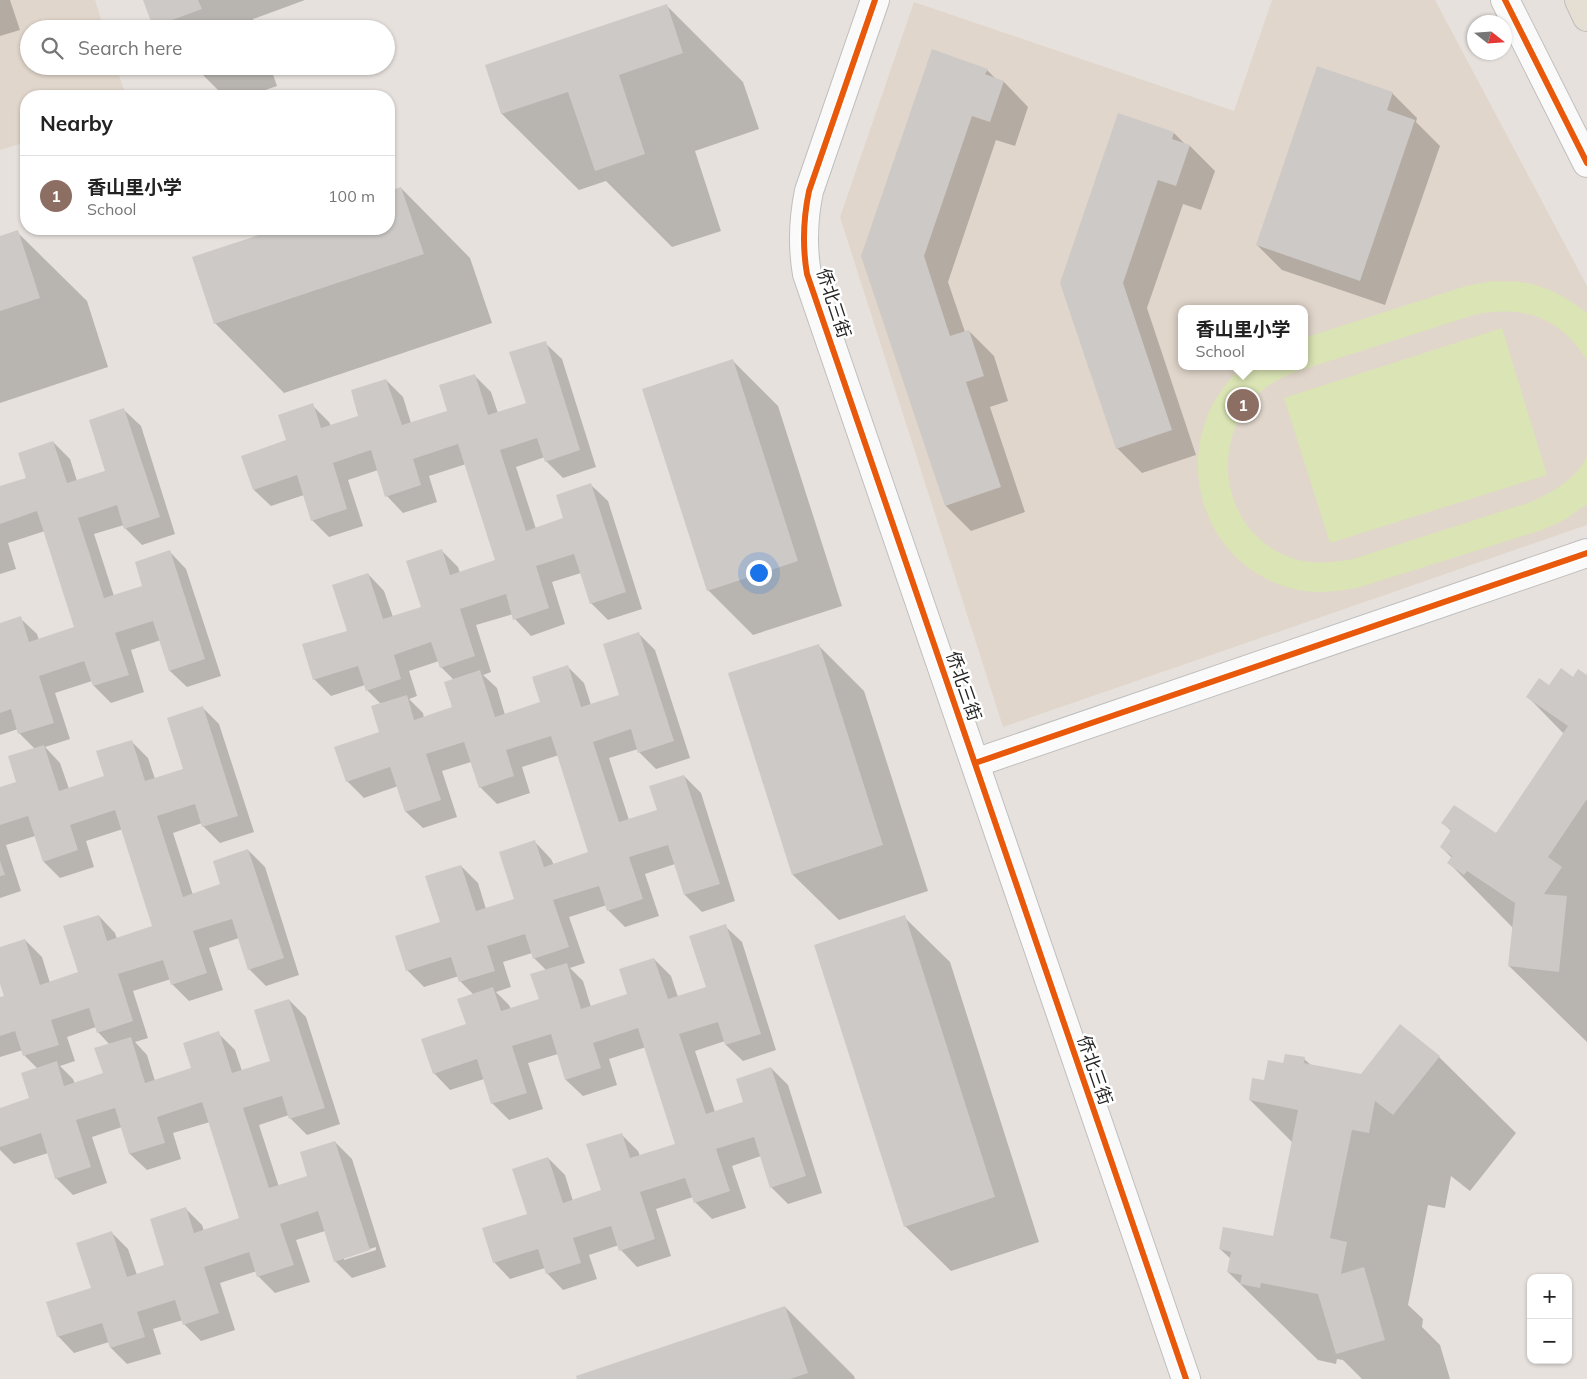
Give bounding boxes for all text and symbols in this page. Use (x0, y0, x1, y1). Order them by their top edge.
north arrow (1467, 15, 1512, 60)
search box (20, 20, 395, 75)
icon: search (38, 34, 66, 62)
text: Search here (78, 36, 182, 60)
text: Nearby (40, 110, 113, 136)
text: 香山里小学 (87, 175, 182, 199)
text: 1 (51, 186, 61, 206)
text: 100 m (328, 186, 375, 206)
text: School (87, 199, 136, 219)
street label: 侨北三街 (812, 265, 856, 341)
popup (1178, 305, 1308, 370)
text: 香山里小学 (1195, 317, 1291, 341)
text: School (1195, 341, 1245, 361)
pin: 1 (1227, 386, 1259, 424)
your location (746, 560, 772, 586)
street label: 侨北三街 (941, 648, 987, 724)
street label: 侨北三街 (1072, 1032, 1118, 1108)
map controls (1527, 1274, 1572, 1364)
button: + (1527, 1274, 1572, 1319)
button: − (1527, 1319, 1572, 1364)

